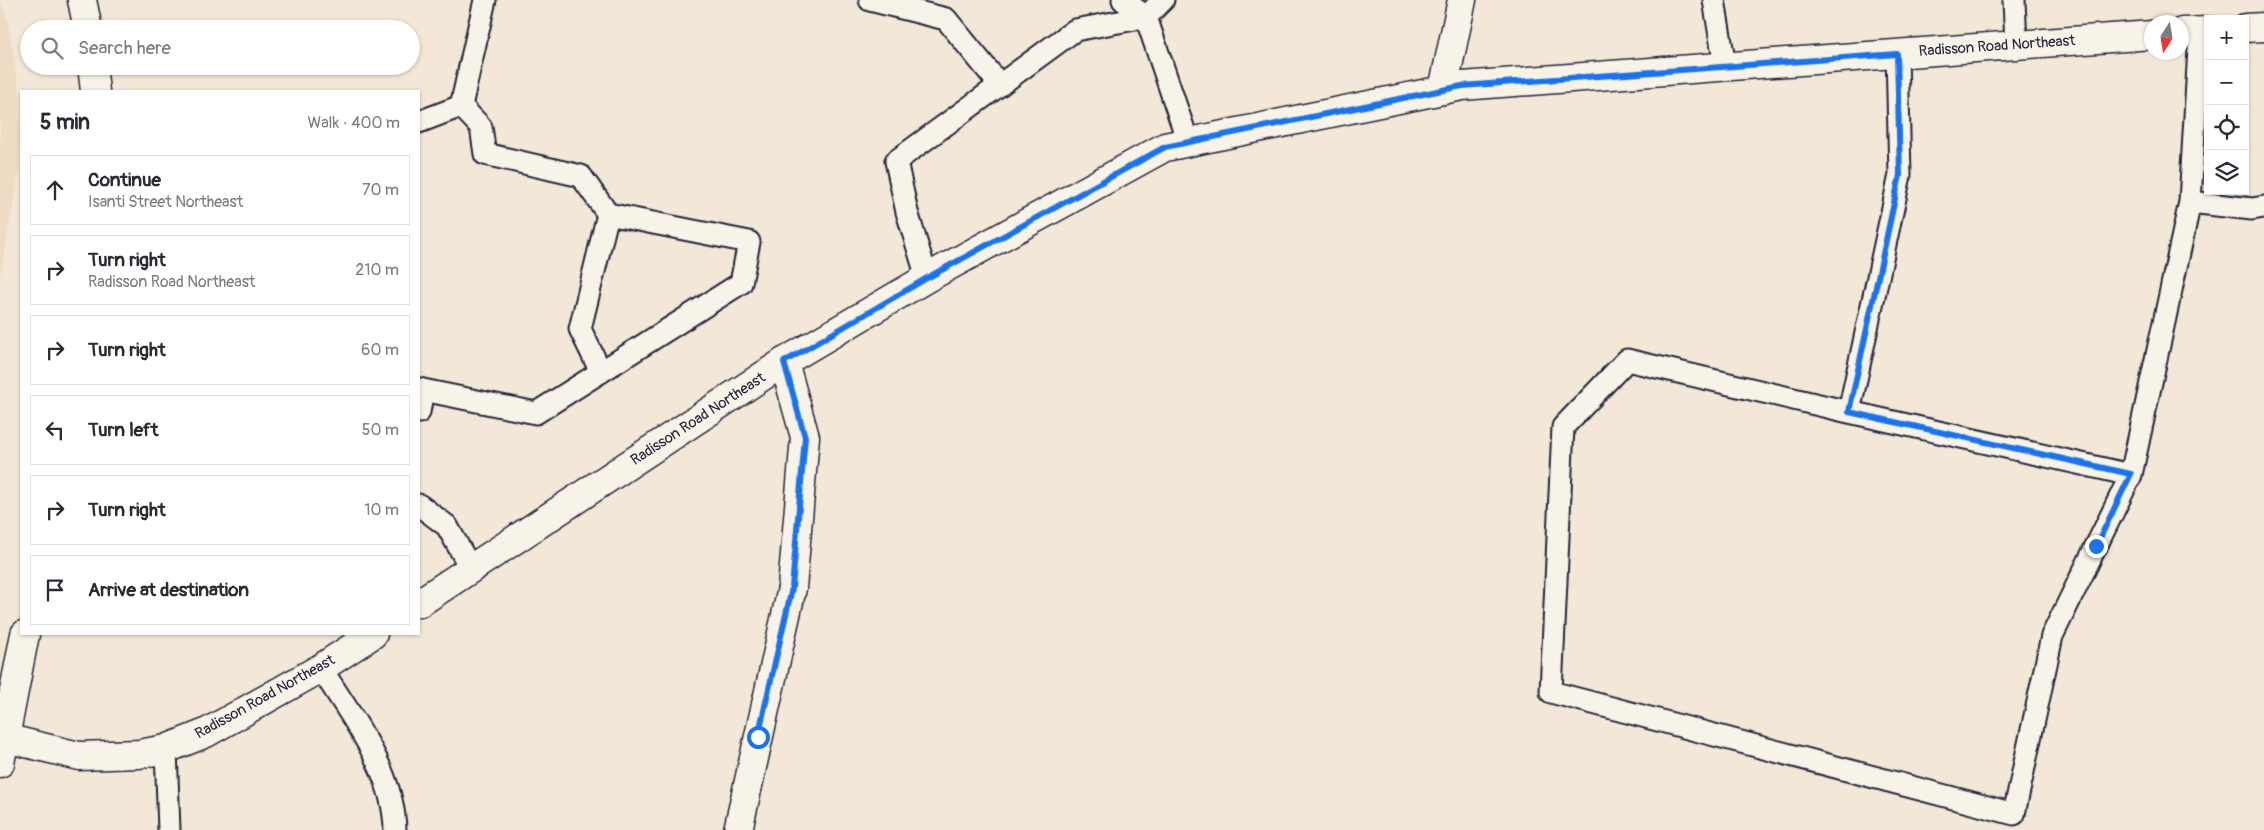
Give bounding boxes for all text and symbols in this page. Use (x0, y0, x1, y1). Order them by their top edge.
north arrow (2144, 15, 2189, 60)
map controls (2204, 15, 2249, 195)
button: + (2204, 15, 2249, 60)
search box (20, 20, 420, 75)
street label: Radisson Road Northeast (1918, 31, 2077, 61)
icon: search (38, 34, 66, 62)
text: Search here (78, 36, 171, 60)
button: − (2204, 60, 2249, 105)
button: locate (2204, 105, 2249, 150)
text: 5 min (40, 109, 90, 136)
text: Walk · 400 m (307, 113, 400, 133)
button: layers (2204, 150, 2249, 195)
text: Continue (88, 168, 161, 192)
icon: ahead (41, 176, 69, 204)
text: 70 m (362, 180, 399, 200)
text: Isanti Street Northeast (88, 192, 243, 212)
text: Turn right (88, 248, 166, 272)
icon: right (41, 256, 69, 284)
text: 210 m (355, 260, 399, 280)
text: Radisson Road Northeast (88, 272, 255, 292)
icon: right (41, 336, 69, 364)
text: Turn right (88, 338, 166, 362)
text: 60 m (361, 340, 399, 360)
street label: Radisson Road Northeast (627, 368, 770, 470)
icon: left (41, 416, 69, 444)
text: Turn left (88, 418, 158, 442)
text: 50 m (362, 420, 399, 440)
icon: right (41, 496, 69, 524)
text: Turn right (88, 498, 166, 522)
text: 10 m (364, 500, 399, 520)
route end (2085, 535, 2108, 558)
icon: arrive (41, 576, 69, 604)
text: Arrive at destination (88, 578, 249, 602)
street label: Radisson Road Northeast (192, 650, 339, 743)
route start (747, 726, 770, 749)

